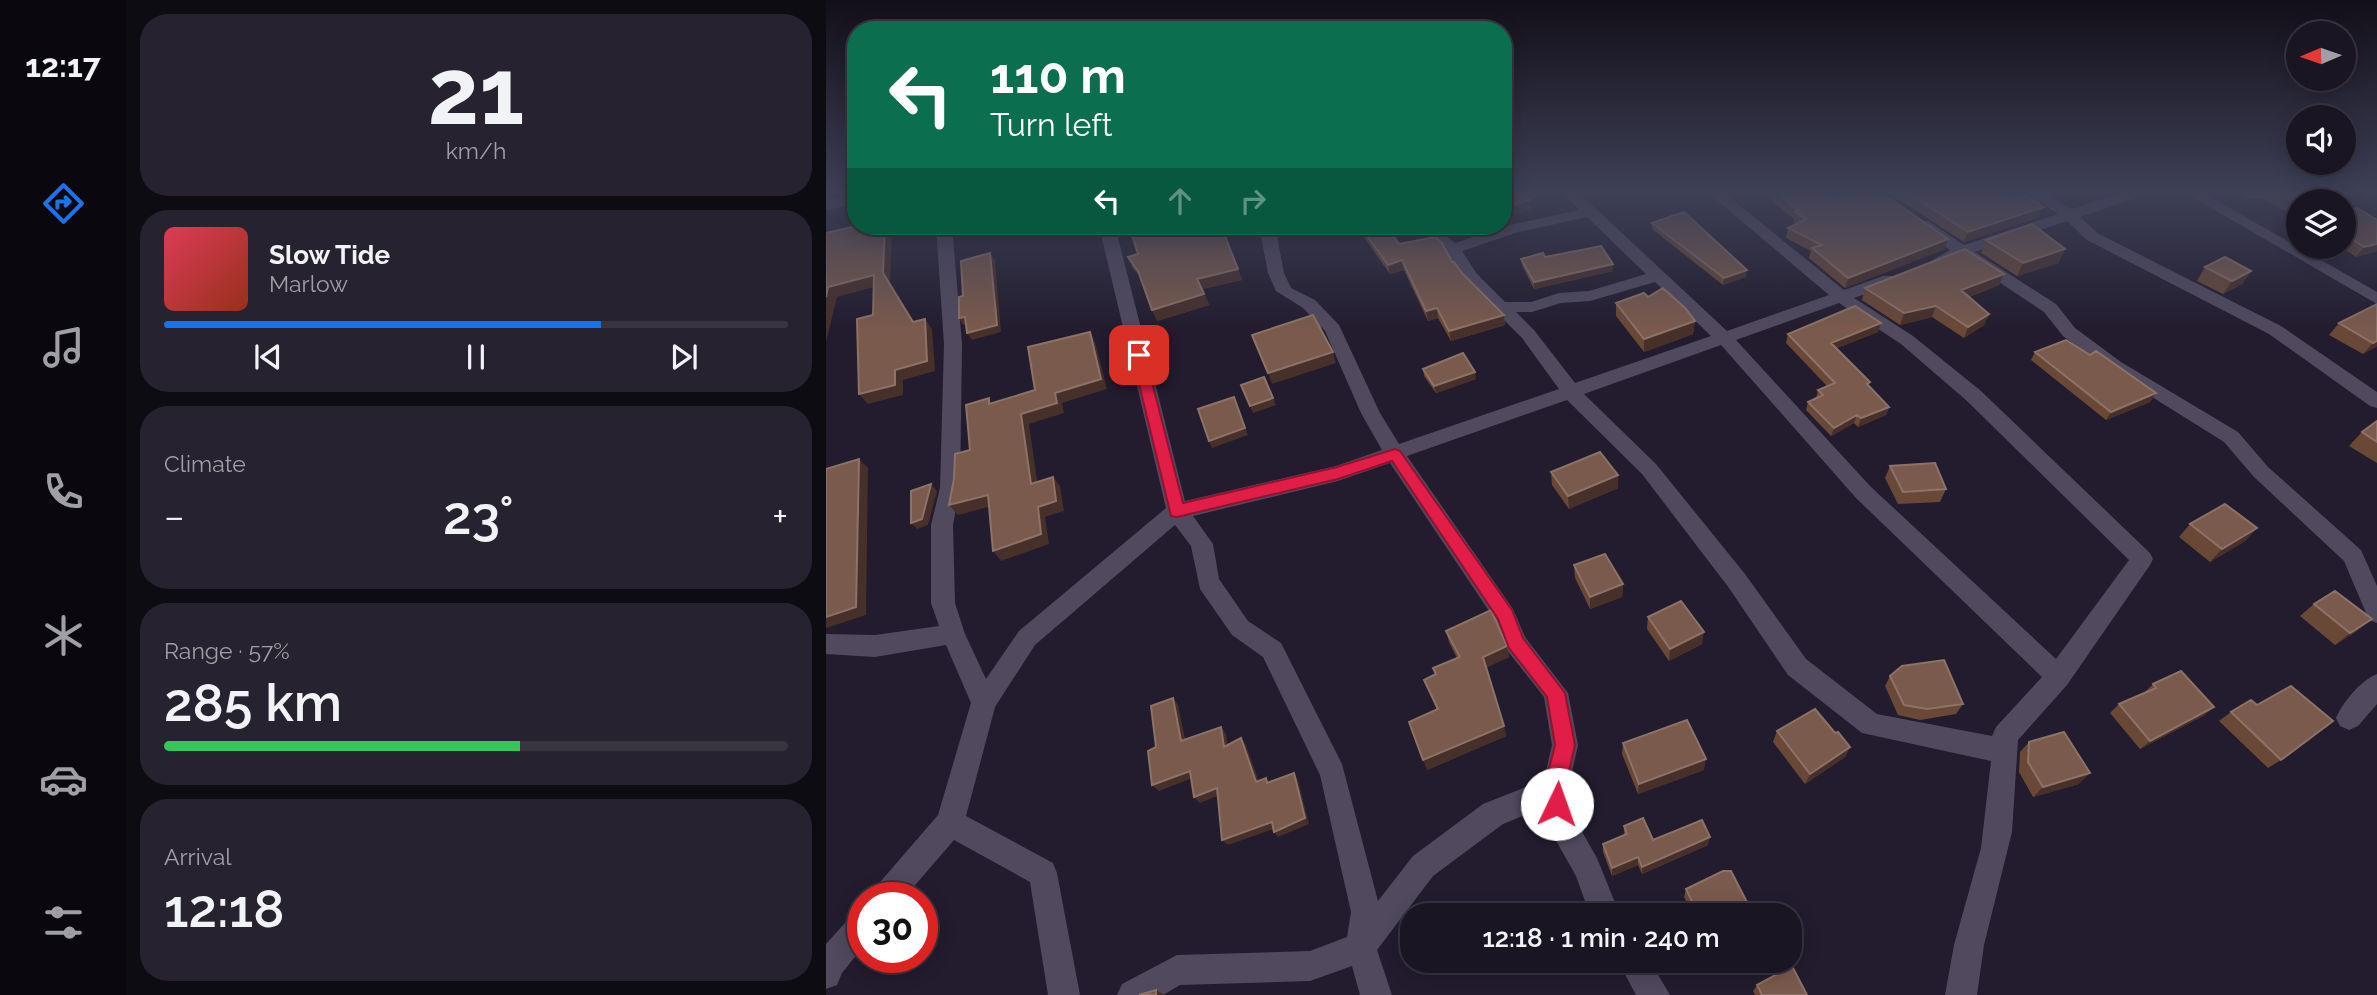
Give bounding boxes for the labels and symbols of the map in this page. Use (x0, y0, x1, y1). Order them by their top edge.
north arrow (2286, 21, 2356, 91)
pin (1109, 325, 1169, 385)
position arrow (1520, 767, 1594, 841)
speed limit sign: 30 (847, 882, 938, 973)

